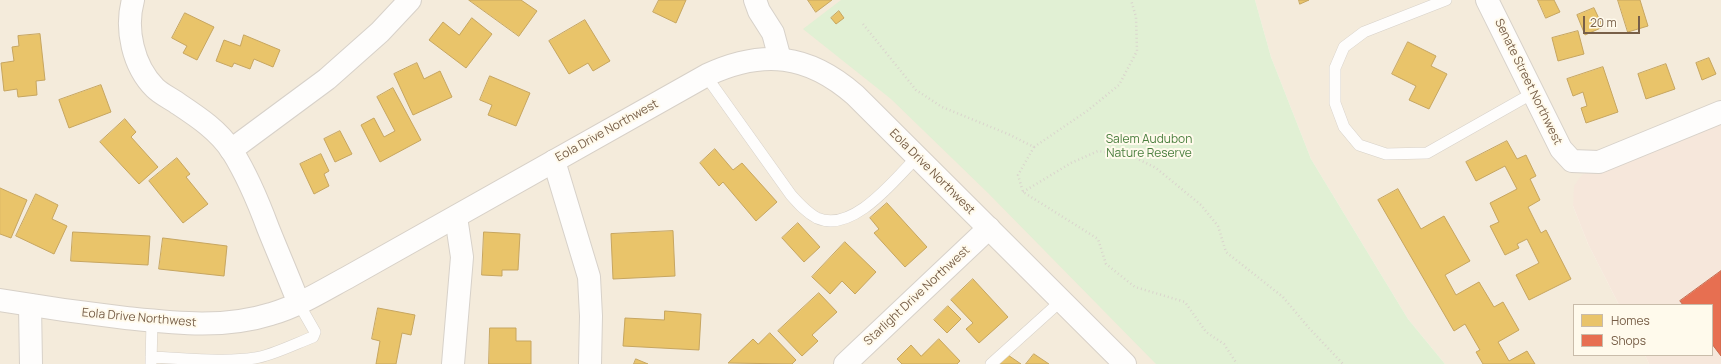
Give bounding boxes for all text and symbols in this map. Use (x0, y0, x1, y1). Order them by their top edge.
scale bar (1585, 8, 1642, 34)
text: 20 m (1590, 14, 1617, 31)
street label: Senate Street Northwest (1491, 17, 1565, 147)
street label: Eola Drive Northwest (553, 97, 661, 165)
street label: Eola Drive Northwest (886, 126, 978, 218)
park label: Salem Audubon Nature Reserve (1106, 133, 1192, 161)
street label: Starlight Drive Northwest (861, 243, 973, 349)
legend (1573, 304, 1713, 356)
street label: Eola Drive Northwest (81, 306, 197, 330)
text: Homes (1611, 312, 1650, 329)
text: Shops (1611, 332, 1646, 349)

